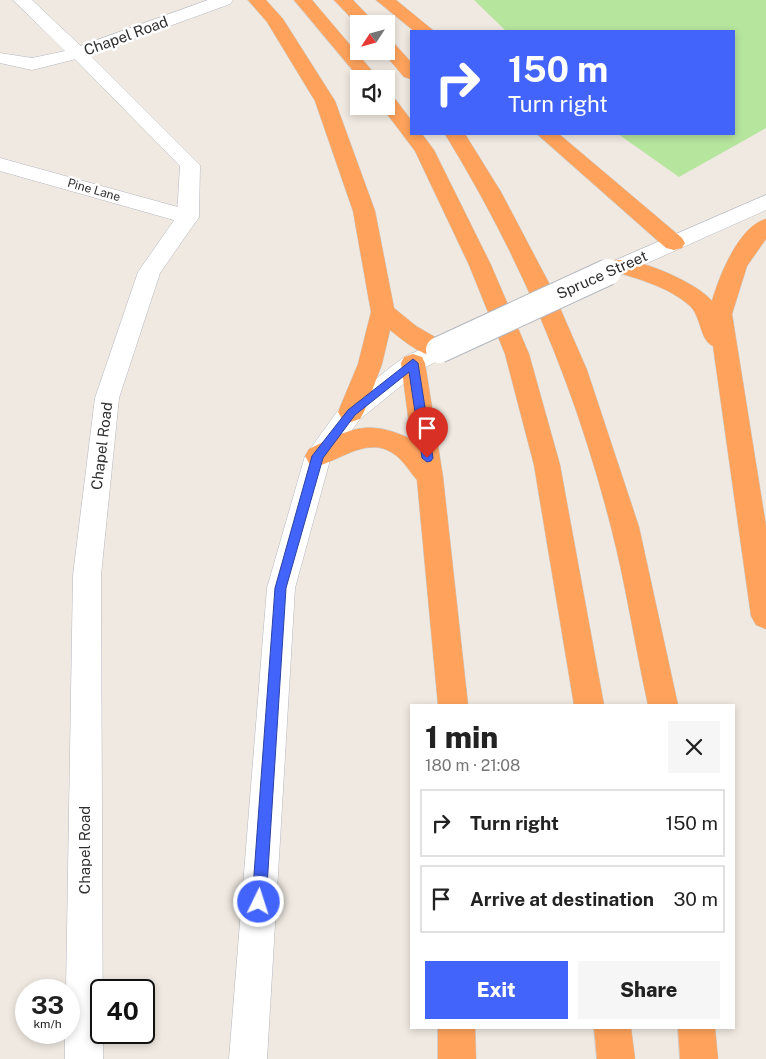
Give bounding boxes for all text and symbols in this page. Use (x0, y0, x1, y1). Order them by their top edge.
street label: Chapel Road (81, 12, 170, 59)
north arrow (350, 15, 395, 60)
map controls (350, 15, 395, 115)
text: 150 m (508, 49, 608, 90)
icon: right (425, 50, 490, 115)
button: sound (350, 70, 395, 115)
text: Turn right (508, 91, 608, 117)
street label: Pine Lane (66, 176, 122, 204)
street label: Spruce Street (554, 247, 650, 302)
street label: Chapel Road (88, 401, 115, 491)
pin (406, 407, 448, 458)
icon: arrive (413, 414, 441, 442)
text: 1 min (425, 719, 498, 755)
button: close (668, 721, 720, 773)
text: 180 m · 21:08 (425, 756, 520, 775)
street label: Chapel Road (76, 806, 93, 894)
icon: right (427, 809, 455, 837)
text: Turn right (470, 812, 559, 834)
text: 150 m (665, 812, 718, 834)
position arrow (232, 875, 284, 927)
icon: arrive (427, 885, 455, 913)
text: Arrive at destination (470, 888, 654, 910)
text: 30 m (673, 888, 718, 910)
button: Exit (425, 961, 568, 1019)
button: Share (578, 961, 720, 1019)
speed limit sign: 40 (90, 979, 155, 1044)
text: 33 (31, 990, 64, 1020)
text: km/h (33, 1017, 62, 1031)

